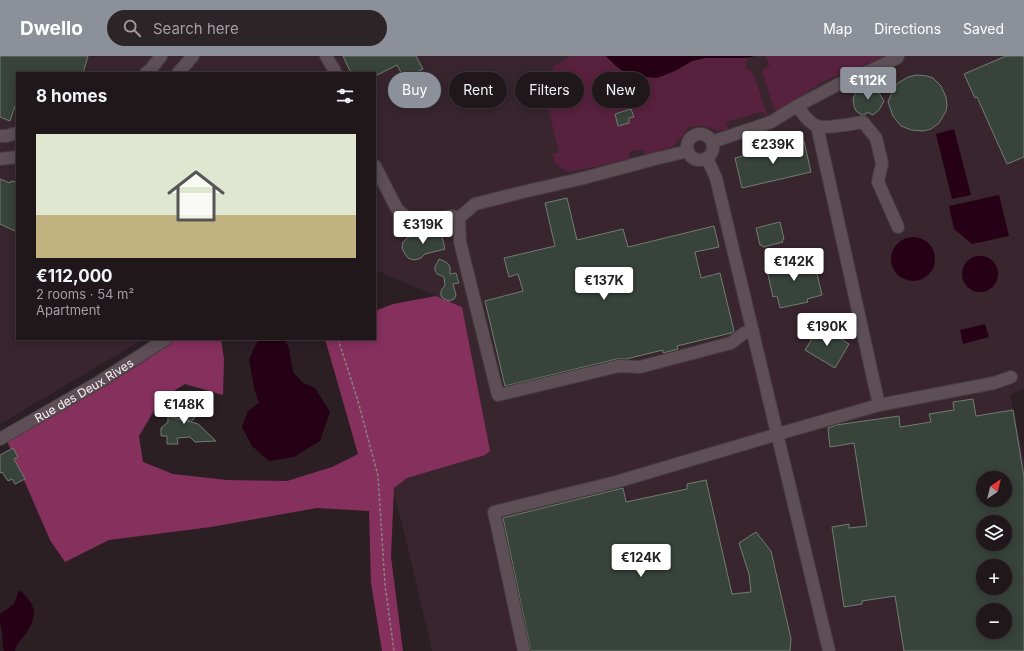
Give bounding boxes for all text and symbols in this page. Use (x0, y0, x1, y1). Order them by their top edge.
search box (107, 10, 387, 46)
text: Dwello (20, 17, 83, 40)
icon: search (121, 17, 143, 39)
text: Search here (153, 19, 239, 38)
text: Map (823, 20, 852, 37)
text: Directions (874, 20, 941, 37)
text: Saved (963, 20, 1004, 37)
pin: €112K (840, 67, 896, 101)
chip: Buy (388, 72, 441, 108)
chip: Rent (449, 72, 507, 108)
chip: Filters (515, 72, 584, 108)
chip: New (592, 72, 650, 108)
text: €112K (849, 72, 887, 88)
icon: filters (334, 85, 356, 107)
text: 8 homes (36, 86, 107, 106)
pin: €239K (745, 131, 801, 165)
text: €239K (751, 136, 795, 152)
icon: home (160, 160, 232, 232)
pin: €319K (395, 211, 451, 245)
text: €319K (403, 216, 443, 232)
pin: €142K (766, 248, 822, 282)
text: €142K (774, 253, 814, 269)
text: €112,000 (36, 266, 113, 286)
pin: €137K (576, 267, 632, 301)
text: €137K (584, 272, 624, 288)
text: 2 rooms · 54 m² (36, 286, 134, 302)
text: Apartment (36, 302, 101, 318)
pin: €190K (799, 313, 855, 347)
text: €190K (806, 318, 848, 334)
street label: Rue des Deux Rives (32, 355, 136, 425)
pin: €148K (156, 391, 212, 425)
text: €148K (163, 396, 205, 412)
north arrow (976, 471, 1012, 507)
map controls (976, 471, 1012, 639)
button: layers (976, 515, 1012, 551)
pin: €124K (613, 544, 669, 578)
text: €124K (621, 549, 661, 565)
button: + (976, 559, 1012, 595)
button: − (976, 603, 1012, 639)

